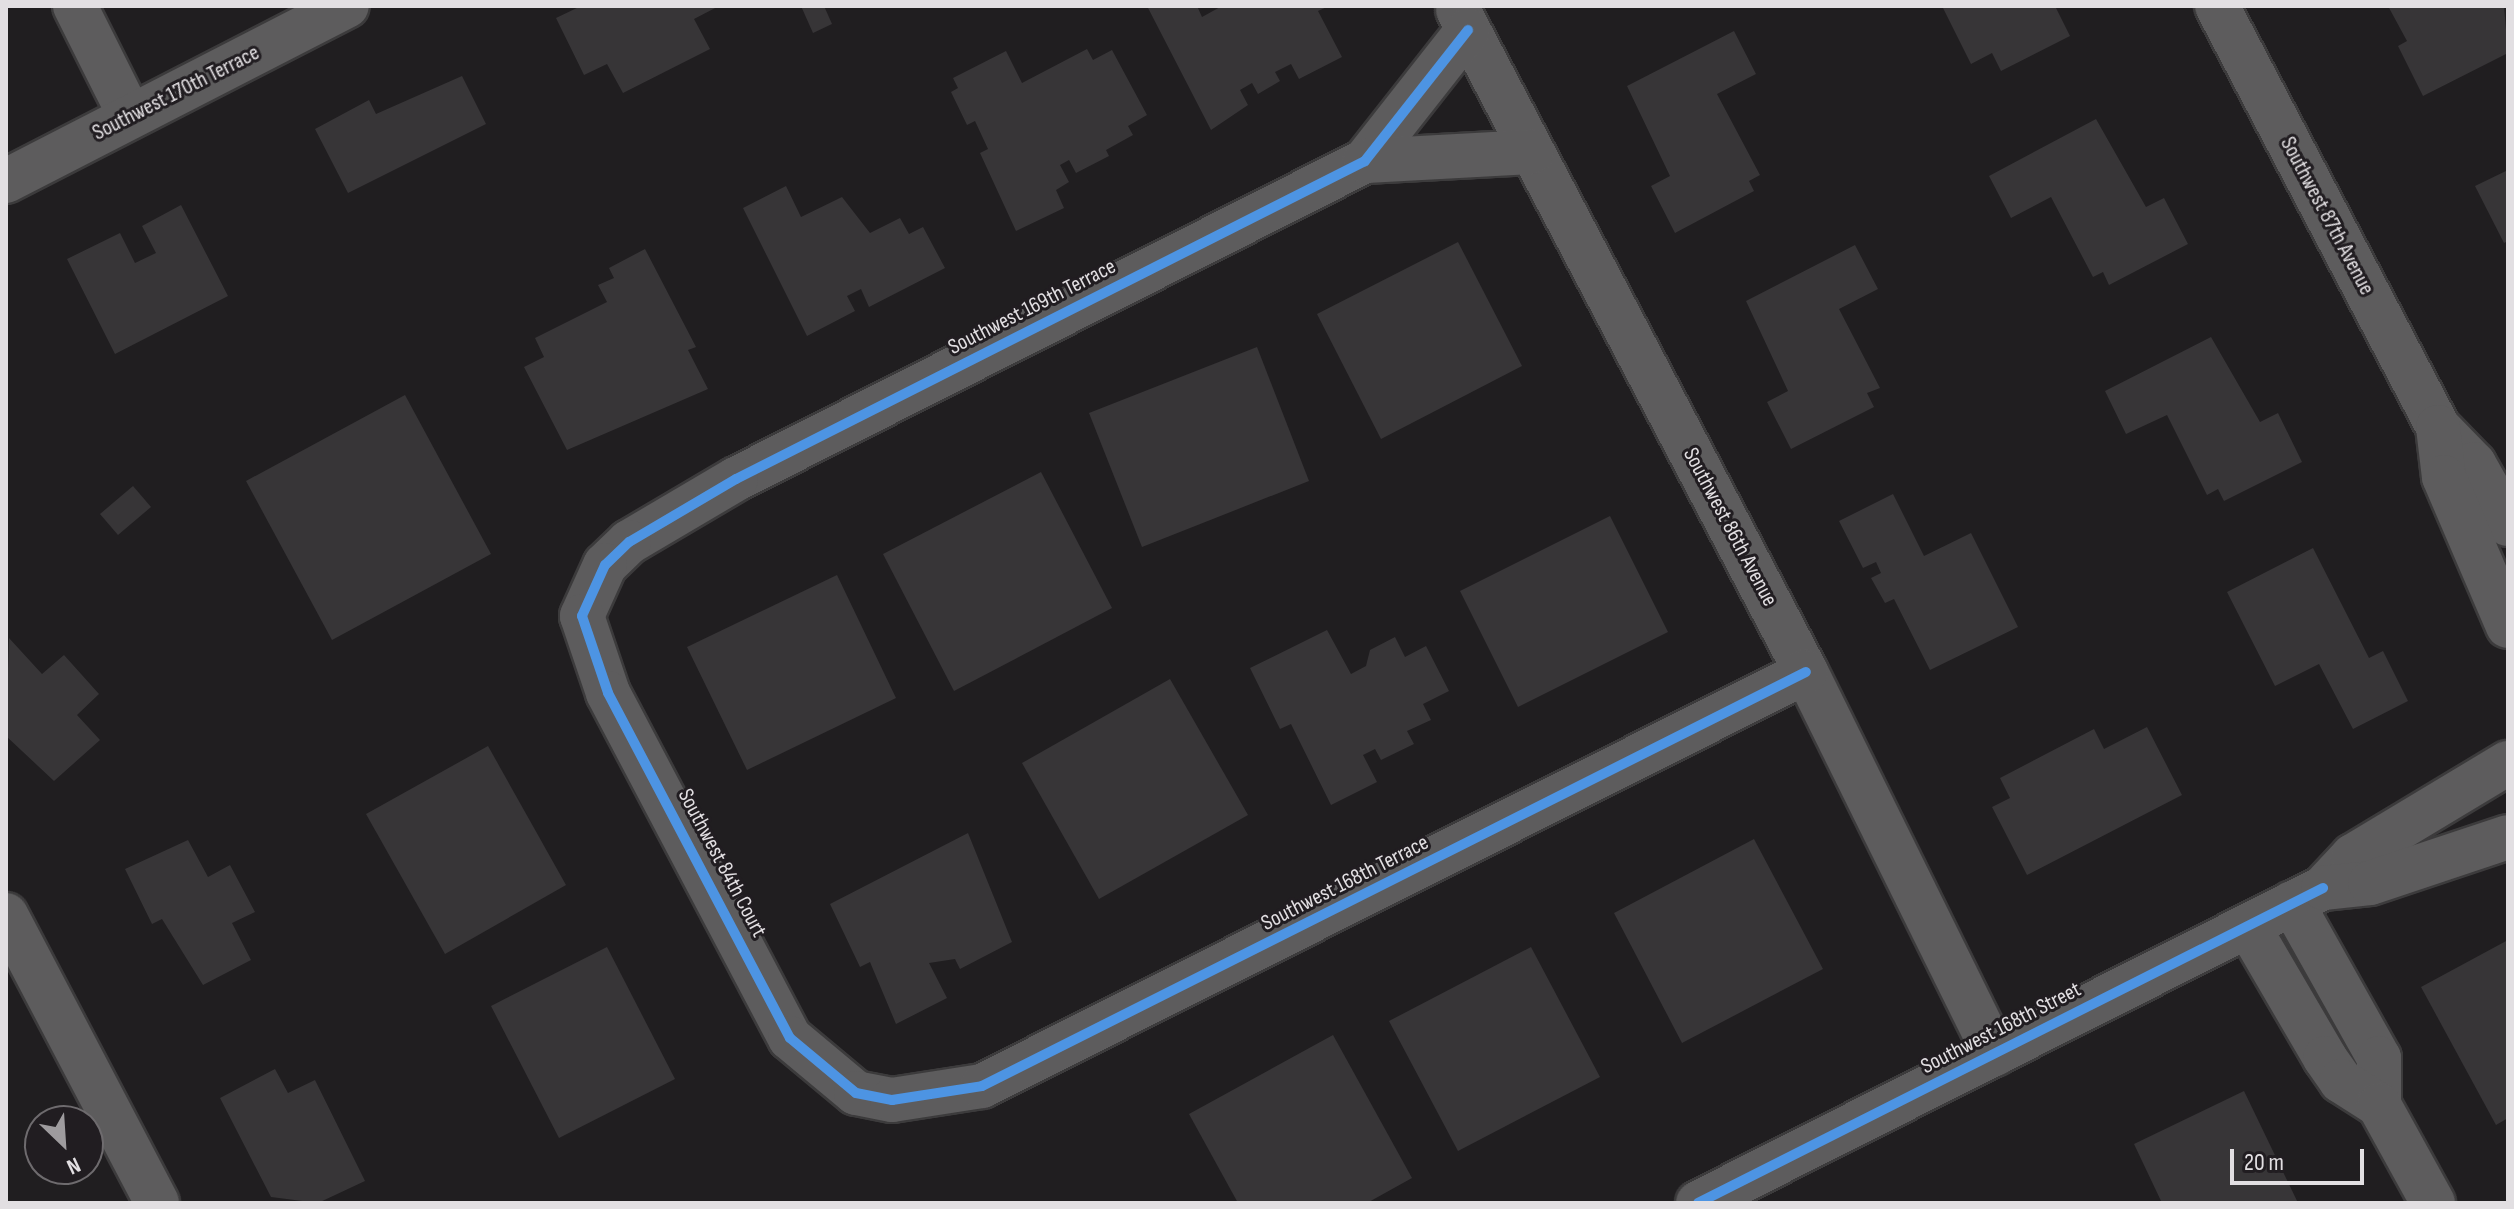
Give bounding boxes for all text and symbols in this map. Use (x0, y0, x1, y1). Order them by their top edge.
street label: Southwest 170th Terrace (88, 40, 264, 146)
street label: Southwest 87th Avenue (2274, 133, 2380, 299)
street label: Southwest 169th Terrace (944, 253, 1120, 361)
street label: Southwest 86th Avenue (1677, 443, 1783, 611)
street label: Southwest 84th Court (672, 784, 772, 942)
street label: Southwest 168th Terrace (1257, 829, 1433, 937)
street label: Southwest 168th Street (1917, 976, 2085, 1080)
north arrow (24, 1105, 104, 1185)
scale bar (2234, 1133, 2368, 1183)
text: 20 m (2244, 1148, 2284, 1177)
text: N (62, 1151, 85, 1180)

